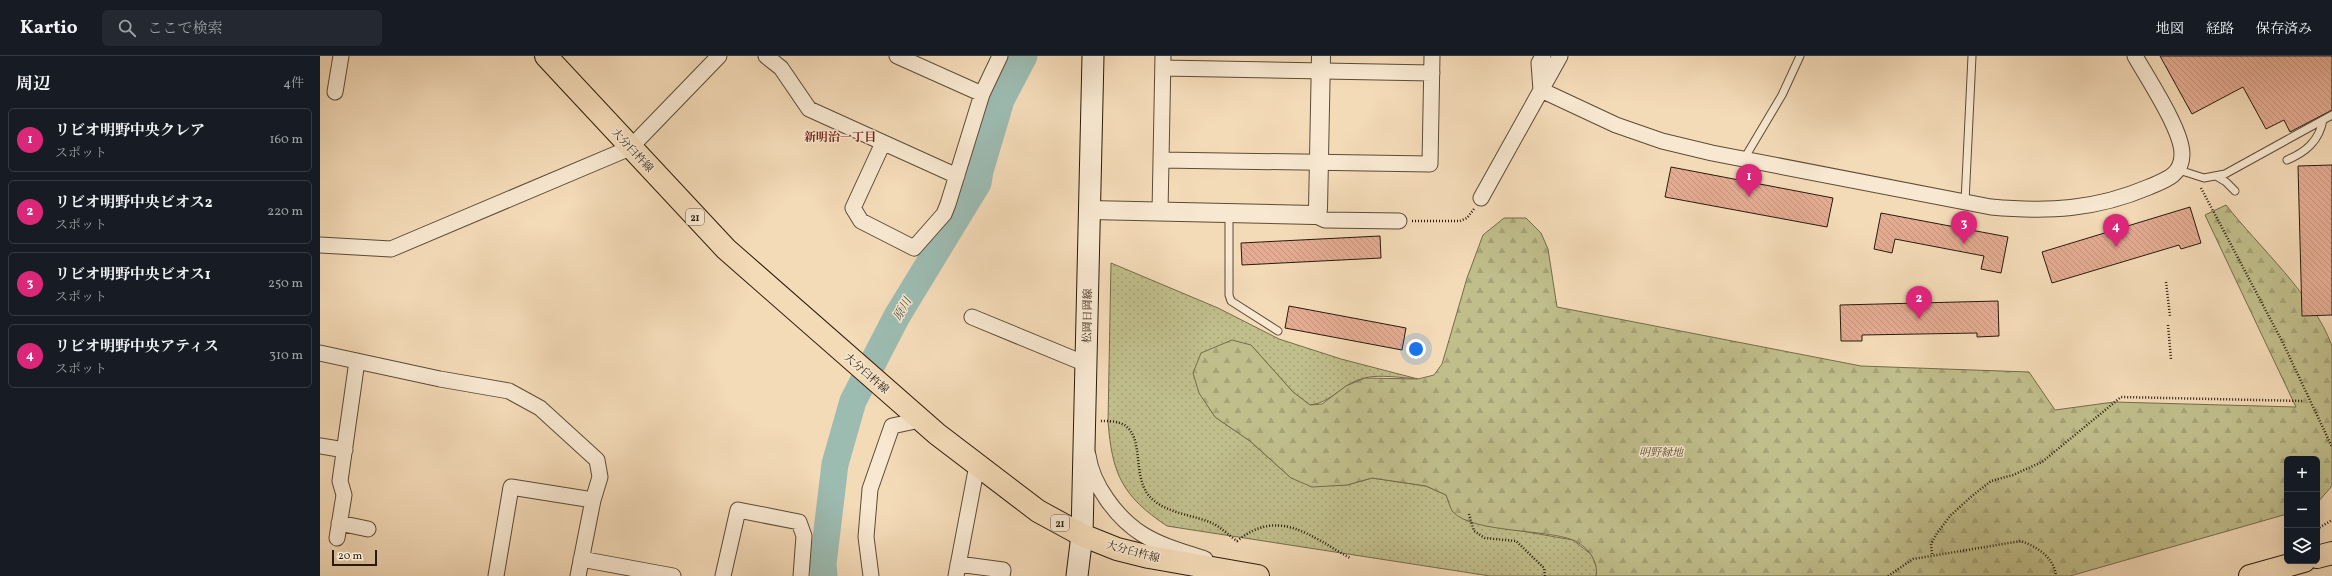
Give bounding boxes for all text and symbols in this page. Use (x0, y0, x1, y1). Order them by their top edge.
search box (102, 10, 382, 46)
text: Kartio (20, 15, 78, 41)
icon: search (116, 17, 138, 39)
text: ここで検索 (148, 19, 223, 40)
text: 地図 (2156, 20, 2184, 39)
text: 経路 (2206, 20, 2234, 39)
text: 保存済み (2256, 20, 2312, 39)
text: 周辺 (16, 73, 50, 96)
text: 4件 (283, 75, 304, 93)
text: リビオ明野中央クレア (55, 121, 205, 142)
street label: 大分臼杵線 (608, 126, 656, 176)
district label: 新明治一丁目 (804, 130, 876, 146)
text: 1 (27, 131, 33, 149)
text: 160 m (269, 131, 303, 149)
text: スポット (55, 145, 107, 163)
pin: 1 (1736, 164, 1762, 197)
text: リビオ明野中央ビオス2 (55, 193, 213, 214)
text: 2 (27, 203, 33, 221)
text: 220 m (267, 203, 303, 221)
road number: 21 (686, 209, 704, 225)
pin: 3 (1951, 211, 1977, 244)
pin: 4 (2103, 214, 2129, 247)
text: スポット (55, 217, 107, 235)
text: リビオ明野中央ビオス1 (55, 265, 211, 286)
text: 3 (27, 275, 33, 293)
text: 250 m (268, 275, 303, 293)
pin: 2 (1906, 286, 1932, 319)
street label: 松岡日岡線 (1081, 288, 1096, 344)
text: スポット (55, 289, 107, 307)
water label: 原川 (890, 293, 917, 324)
text: リビオ明野中央アティス (55, 337, 219, 358)
your location (1406, 339, 1426, 359)
text: 4 (26, 347, 34, 365)
text: 310 m (269, 347, 303, 365)
street label: 大分臼杵線 (840, 350, 892, 398)
text: スポット (55, 361, 107, 379)
park label: 明野緑地 (1639, 446, 1684, 461)
map controls (2284, 456, 2320, 564)
button: + (2284, 456, 2320, 492)
button: − (2284, 492, 2320, 528)
road number: 21 (1051, 515, 1069, 531)
button: layers (2284, 528, 2320, 564)
street label: 大分臼杵線 (1104, 538, 1161, 567)
scale bar (332, 548, 377, 567)
text: 20 m (338, 549, 362, 564)

